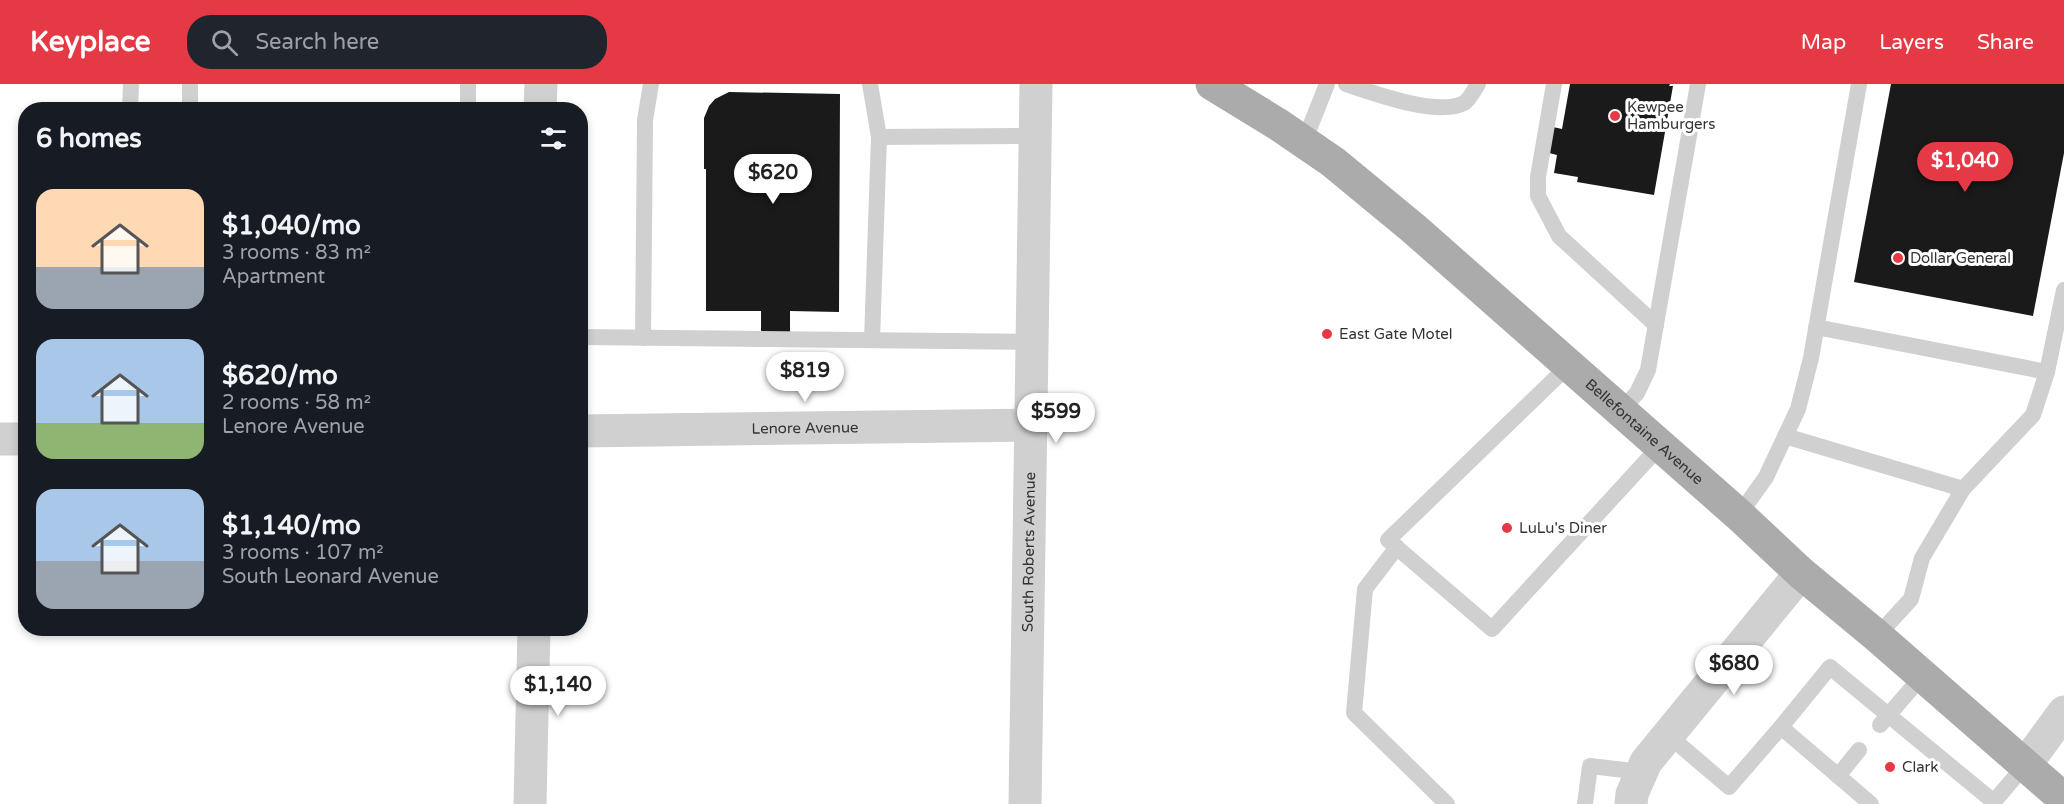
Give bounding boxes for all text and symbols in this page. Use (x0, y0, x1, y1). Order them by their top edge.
search box (187, 15, 607, 69)
text: Keyplace (30, 25, 151, 59)
icon: search (208, 26, 241, 59)
text: Search here (256, 29, 379, 55)
text: Map (1801, 30, 1846, 55)
text: Layers (1879, 30, 1944, 55)
text: Share (1977, 30, 2034, 55)
place label: Kewpee Hamburgers (1627, 98, 1716, 133)
marker: Kewpee Hamburgers (1608, 109, 1622, 123)
icon: filters (537, 122, 570, 155)
text: 6 homes (36, 123, 142, 154)
pin: $1,040 (1916, 142, 2014, 193)
text: $1,040 (1931, 149, 1999, 173)
pin: $620 (737, 154, 809, 205)
text: $620 (748, 161, 798, 185)
text: $1,040/mo (222, 210, 361, 241)
icon: home (84, 213, 156, 285)
text: 3 rooms · 83 m² (222, 241, 371, 265)
place label: Dollar General (1910, 249, 2011, 267)
marker: Dollar General (1891, 251, 1905, 265)
text: Apartment (222, 265, 325, 289)
place label: East Gate Motel (1339, 325, 1452, 343)
marker: East Gate Motel (1320, 327, 1334, 341)
pin: $819 (769, 352, 841, 403)
text: $819 (780, 359, 830, 383)
text: $620/mo (222, 360, 338, 391)
icon: home (84, 363, 156, 435)
street label: Bellefontaine Avenue (1582, 375, 1707, 488)
text: 2 rooms · 58 m² (222, 391, 371, 415)
pin: $599 (1020, 393, 1092, 444)
text: $599 (1031, 400, 1081, 424)
text: Lenore Avenue (222, 415, 365, 439)
street label: Lenore Avenue (751, 418, 859, 438)
street label: South Roberts Avenue (1019, 472, 1039, 632)
text: $1,140/mo (222, 510, 361, 541)
icon: home (84, 513, 156, 585)
place label: LuLu's Diner (1519, 519, 1607, 537)
marker: LuLu's Diner (1500, 521, 1514, 535)
text: 3 rooms · 107 m² (222, 541, 384, 565)
text: South Leonard Avenue (222, 565, 439, 589)
pin: $680 (1698, 645, 1770, 696)
text: $680 (1709, 652, 1759, 676)
pin: $1,140 (509, 666, 607, 717)
text: $1,140 (524, 673, 592, 697)
place label: Clark (1902, 758, 1939, 776)
marker: Clark (1883, 760, 1897, 774)

